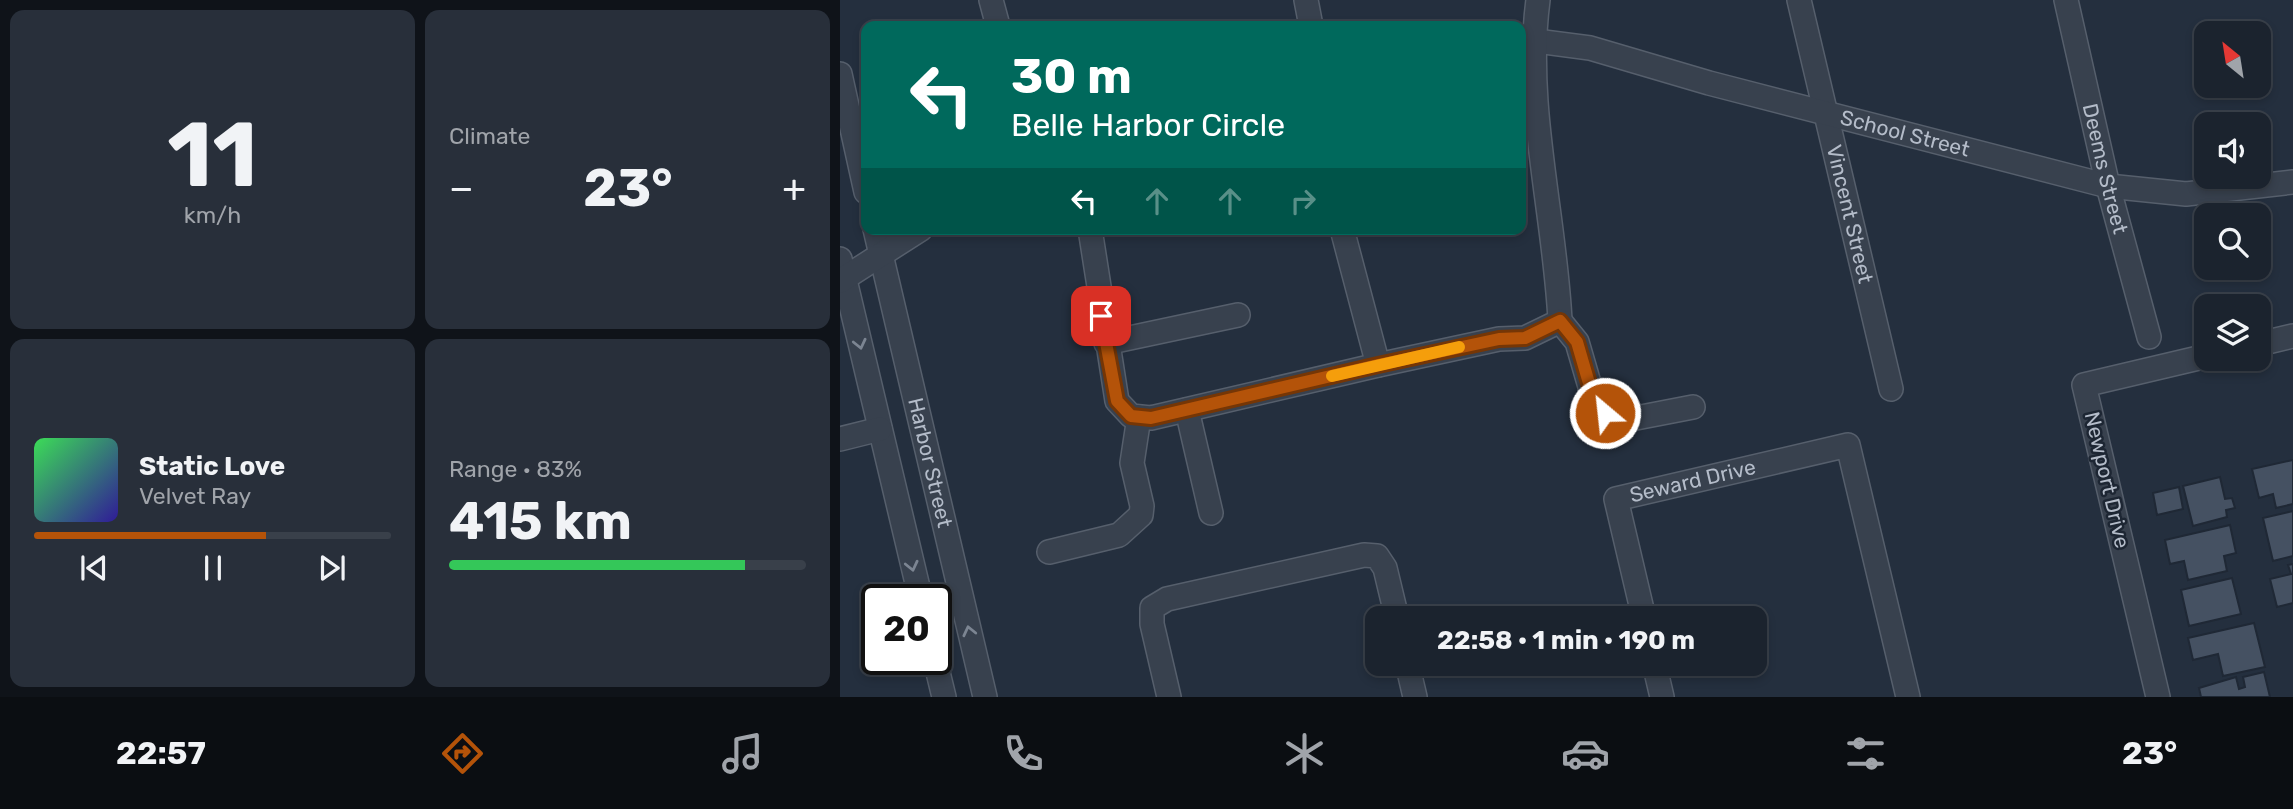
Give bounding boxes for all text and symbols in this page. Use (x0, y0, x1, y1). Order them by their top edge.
north arrow (2194, 21, 2272, 98)
map controls (2194, 21, 2271, 371)
text: 30 m (1011, 47, 1132, 105)
icon: left (896, 49, 987, 140)
text: 11 (167, 101, 258, 209)
street label: Deems Street (2078, 101, 2133, 236)
street label: School Street (1838, 104, 1972, 162)
text: Belle Harbor Circle (1011, 106, 1285, 144)
button: sound (2194, 112, 2271, 189)
text: Climate (449, 122, 530, 150)
street label: Vincent Street (1822, 142, 1879, 286)
text: 23° (583, 157, 673, 219)
text: − (449, 165, 474, 211)
text: + (782, 165, 806, 211)
icon: left (1065, 182, 1103, 220)
icon: ahead (1138, 182, 1176, 220)
icon: ahead (1211, 182, 1249, 220)
icon: right (1284, 182, 1322, 220)
text: km/h (184, 201, 241, 229)
button: search (2194, 203, 2271, 280)
pin (1071, 286, 1131, 346)
button: layers (2194, 294, 2271, 371)
icon: arrive (1082, 297, 1120, 335)
one-way arrow (852, 338, 866, 350)
position arrow (1568, 376, 1642, 450)
street label: Harbor Street (903, 395, 958, 530)
street label: Newport Drive (2080, 409, 2135, 551)
text: Static Love (139, 451, 285, 482)
street label: Seward Drive (1627, 454, 1758, 507)
text: Range · 83% (449, 455, 582, 483)
text: Velvet Ray (139, 482, 251, 510)
text: 415 km (449, 490, 632, 552)
icon: previous (75, 549, 113, 587)
icon: pause (194, 549, 232, 587)
icon: next (313, 549, 351, 587)
one-way arrow (904, 560, 919, 572)
speed limit sign: 20 (861, 584, 952, 675)
one-way arrow (963, 625, 978, 637)
text: 22:58 · 1 min · 190 m (1437, 625, 1695, 656)
icon: directions (438, 729, 487, 778)
icon: music (718, 729, 767, 778)
icon: phone (999, 729, 1048, 778)
icon: climate (1280, 729, 1329, 778)
icon: car (1561, 729, 1610, 778)
icon: filters (1841, 729, 1890, 778)
text: 22:57 (116, 734, 206, 772)
text: 23° (2122, 734, 2177, 772)

